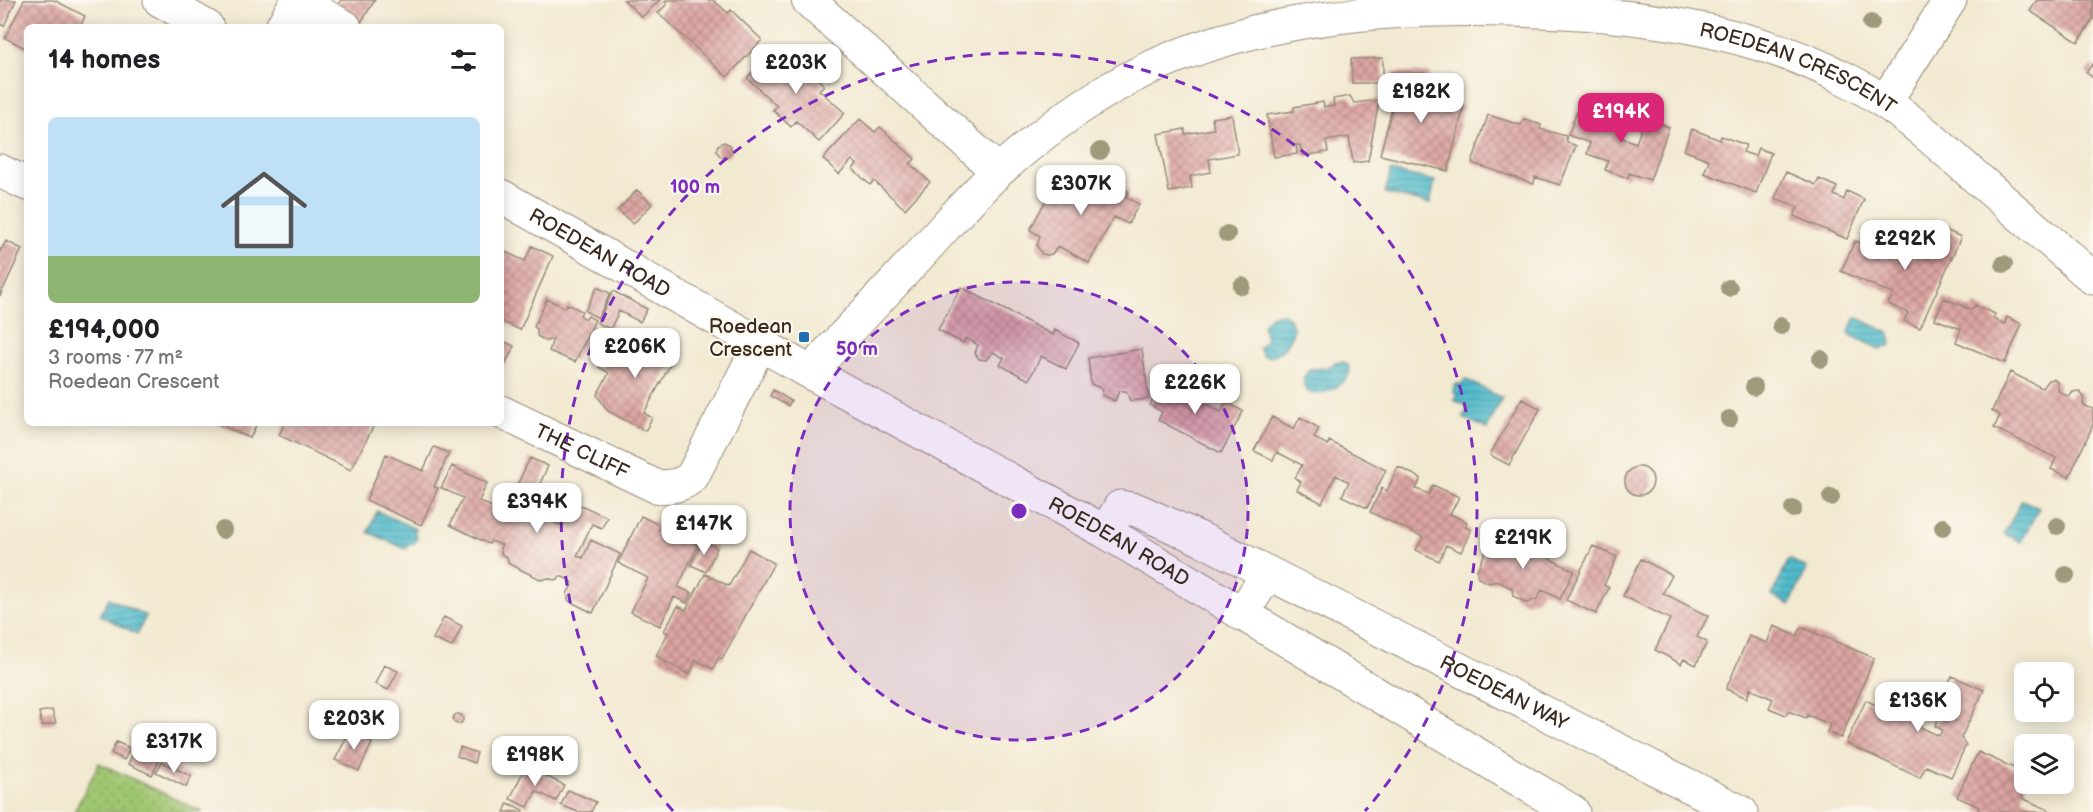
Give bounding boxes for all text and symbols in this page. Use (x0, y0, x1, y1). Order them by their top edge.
street label: ROEDEAN CRESCENT (1697, 18, 1901, 119)
icon: filters (447, 44, 480, 77)
pin: £203K (754, 44, 838, 95)
text: 14 homes (48, 45, 160, 76)
text: £203K (765, 51, 827, 75)
pin: £182K (1379, 73, 1463, 124)
text: £182K (1392, 80, 1450, 104)
pin: £194K (1579, 93, 1663, 144)
text: £194K (1592, 100, 1650, 124)
icon: home (210, 156, 318, 264)
pin: £307K (1039, 165, 1123, 216)
text: £307K (1050, 172, 1112, 196)
text: 100 m (670, 177, 720, 198)
street label: ROEDEAN ROAD (525, 204, 674, 303)
pin: £292K (1863, 220, 1947, 271)
text: £292K (1874, 227, 1936, 251)
text: £194,000 (48, 315, 160, 346)
place label: Roedean Crescent (709, 315, 792, 362)
pin: £206K (593, 328, 677, 379)
marker: Roedean Crescent (797, 330, 811, 344)
text: £206K (604, 335, 666, 359)
text: 50 m (836, 339, 878, 360)
text: 3 rooms · 77 m² (48, 346, 183, 370)
pin: £226K (1153, 364, 1237, 415)
text: Roedean Crescent (48, 370, 219, 394)
text: £226K (1164, 371, 1226, 395)
street label: THE CLIFF (531, 419, 632, 485)
pin: £394K (495, 483, 579, 534)
text: £394K (506, 490, 568, 514)
street label: ROEDEAN ROAD (1044, 492, 1193, 592)
centre of rings (1009, 501, 1029, 521)
pin: £147K (662, 505, 746, 556)
text: £147K (675, 512, 733, 536)
pin: £219K (1481, 519, 1565, 570)
text: £219K (1494, 526, 1552, 550)
street label: ROEDEAN WAY (1435, 651, 1572, 736)
map controls (2014, 662, 2074, 794)
button: locate (2014, 662, 2074, 722)
pin: £136K (1876, 682, 1960, 733)
text: £136K (1889, 689, 1947, 713)
pin: £203K (312, 700, 396, 751)
text: £203K (323, 707, 385, 731)
pin: £317K (132, 723, 216, 774)
text: £317K (145, 730, 203, 754)
button: layers (2014, 734, 2074, 794)
pin: £198K (493, 736, 577, 787)
text: £198K (506, 743, 564, 767)

